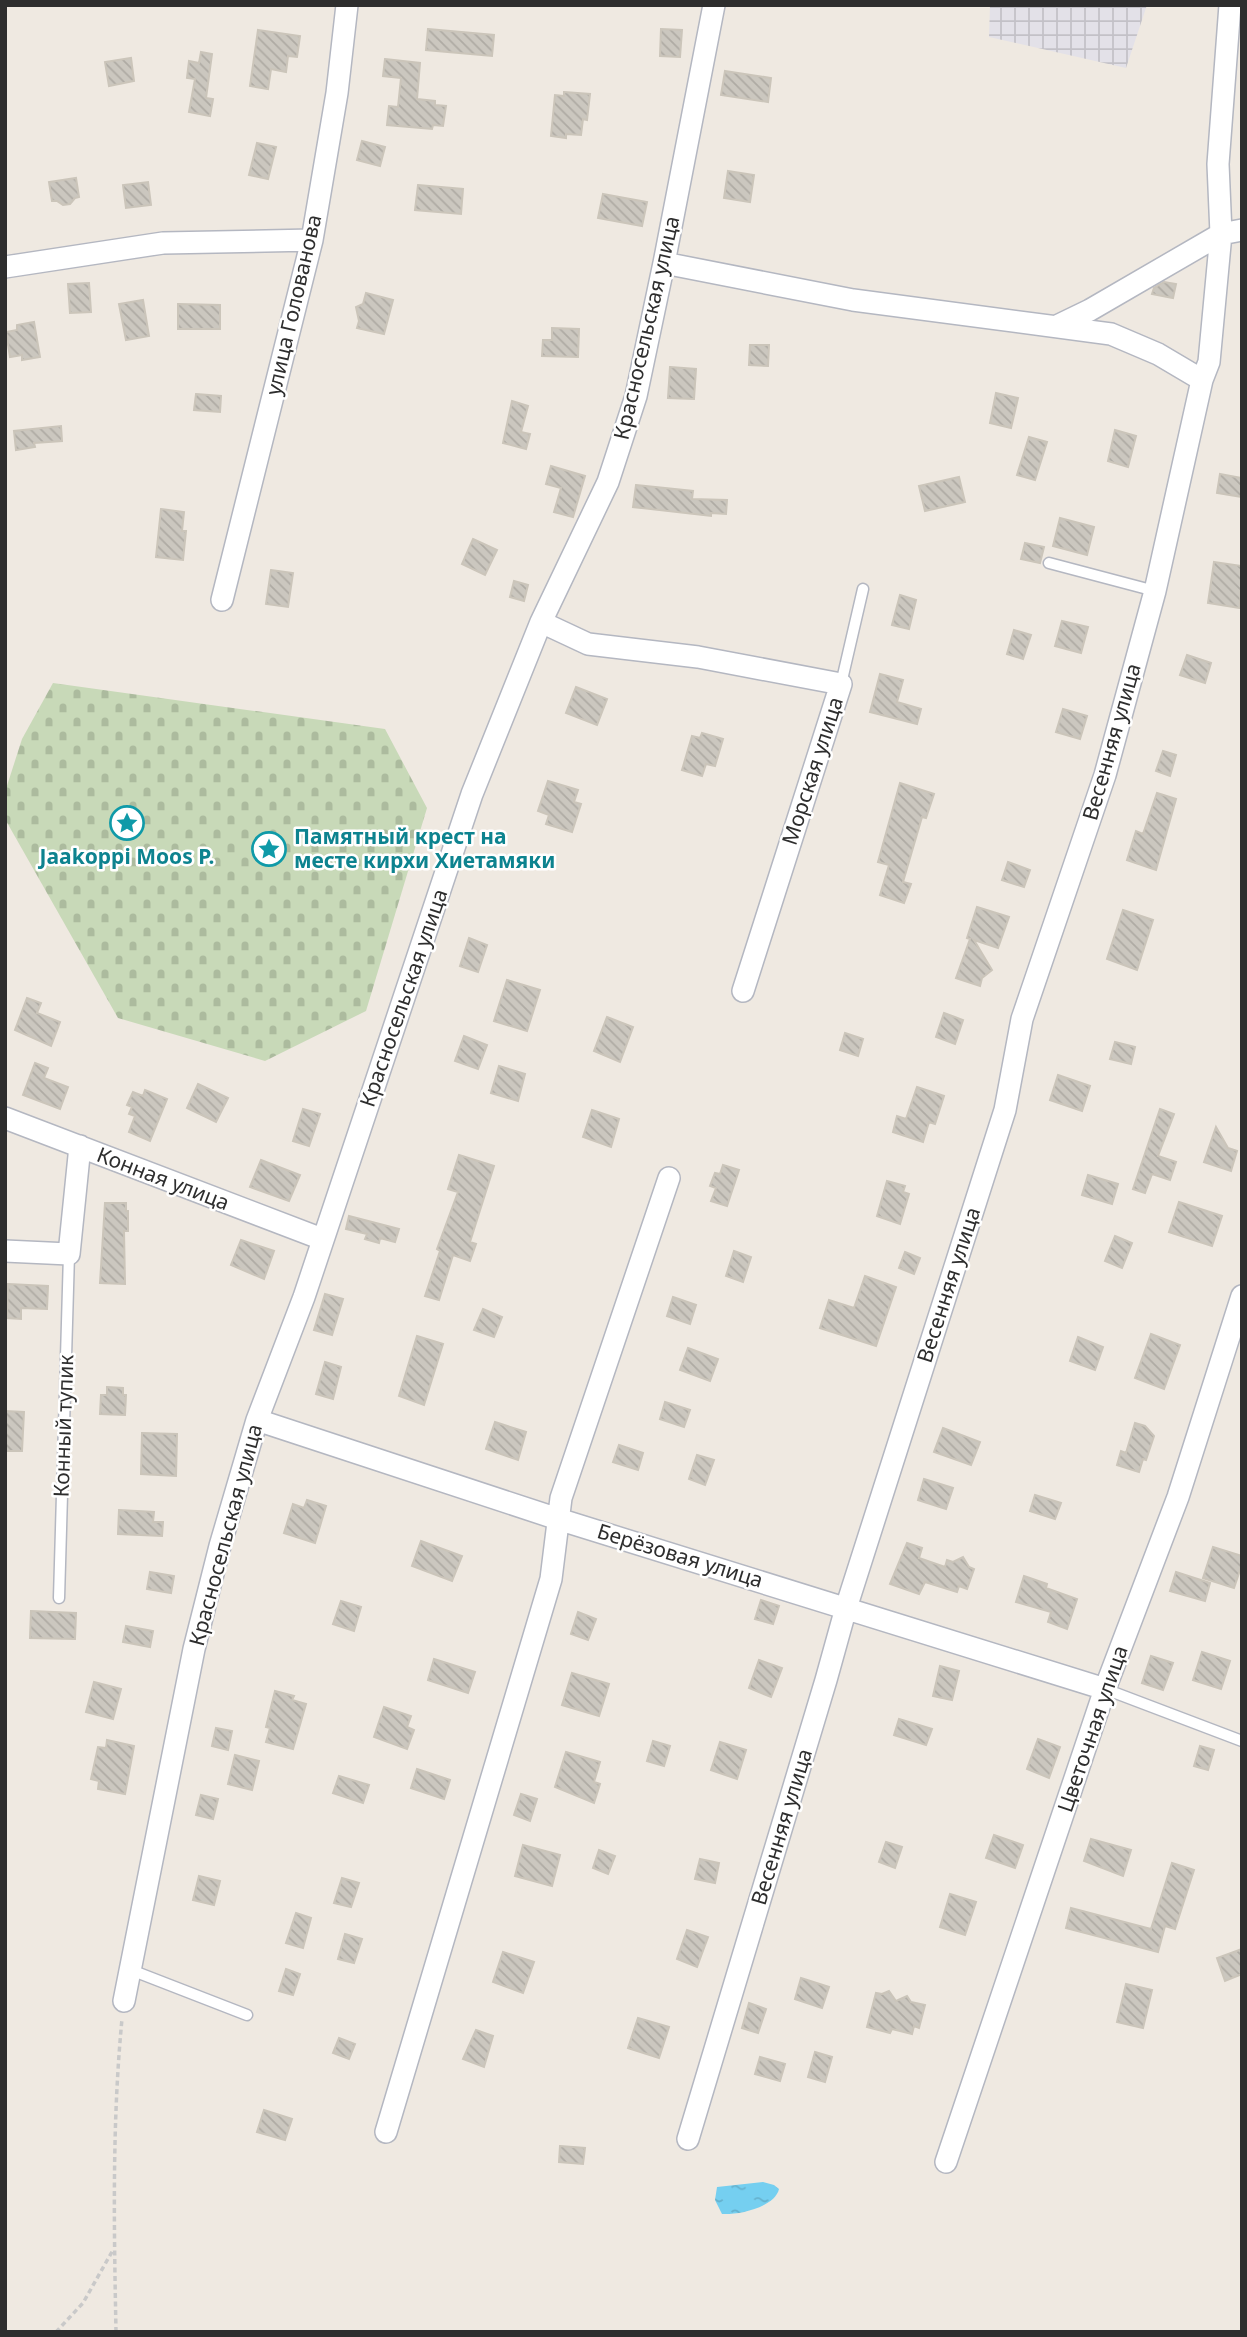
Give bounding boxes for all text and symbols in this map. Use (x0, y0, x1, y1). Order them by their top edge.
street label: улица Голованова (259, 212, 327, 398)
street label: Красносельская улица (607, 213, 685, 442)
street label: Весенняя улица (1075, 660, 1147, 823)
street label: Морская улица (775, 693, 849, 848)
place icon: Jaakoppi Moos P. (108, 804, 146, 842)
place label: Памятный крест на месте кирхи Хиетамяки (294, 822, 555, 874)
place icon: Памятный крест на месте кирхи Хиетамяки (250, 830, 288, 868)
place label: Jaakoppi Moos P. (38, 842, 214, 870)
street label: Красносельская улица (353, 885, 454, 1110)
street label: Конная улица (93, 1140, 234, 1216)
street label: Весенняя улица (910, 1203, 986, 1366)
street label: Конный тупик (47, 1354, 79, 1498)
street label: Красносельская улица (182, 1421, 268, 1649)
street label: Берёзовая улица (594, 1516, 767, 1594)
street label: Цветочная улица (1050, 1642, 1134, 1816)
street label: Весенняя улица (744, 1745, 818, 1908)

